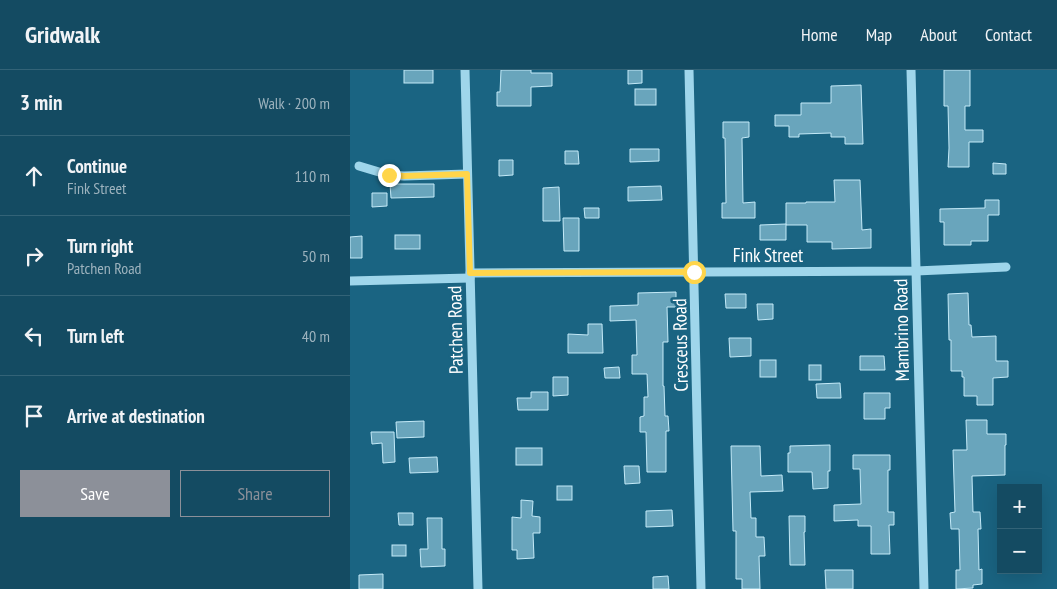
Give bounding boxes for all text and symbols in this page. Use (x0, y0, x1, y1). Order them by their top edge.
text: Gridwalk (25, 19, 100, 50)
text: Home (801, 23, 838, 46)
text: Map (866, 23, 892, 46)
text: About (920, 23, 957, 46)
text: Contact (985, 23, 1032, 46)
text: 3 min (20, 89, 62, 116)
text: Walk · 200 m (258, 93, 330, 113)
text: Continue (67, 154, 127, 178)
icon: ahead (20, 162, 48, 190)
route end (378, 164, 401, 187)
text: 110 m (295, 166, 330, 186)
text: Fink Street (67, 178, 126, 198)
text: Turn right (67, 234, 133, 258)
icon: right (20, 242, 48, 270)
street label: Fink Street (733, 243, 804, 267)
text: 50 m (302, 246, 330, 266)
text: Patchen Road (67, 258, 142, 278)
route start (683, 261, 706, 284)
street label: Mambrino Road (888, 278, 914, 382)
street label: Patchen Road (442, 286, 468, 374)
street label: Cresceus Road (667, 298, 693, 392)
icon: left (20, 322, 48, 350)
text: Turn left (67, 324, 124, 348)
text: 40 m (302, 326, 330, 346)
icon: arrive (20, 402, 48, 430)
text: Arrive at destination (67, 404, 205, 428)
button: Save (20, 470, 170, 517)
button: Share (180, 470, 330, 517)
map controls (997, 484, 1042, 574)
button: + (997, 484, 1042, 529)
button: − (997, 529, 1042, 574)

